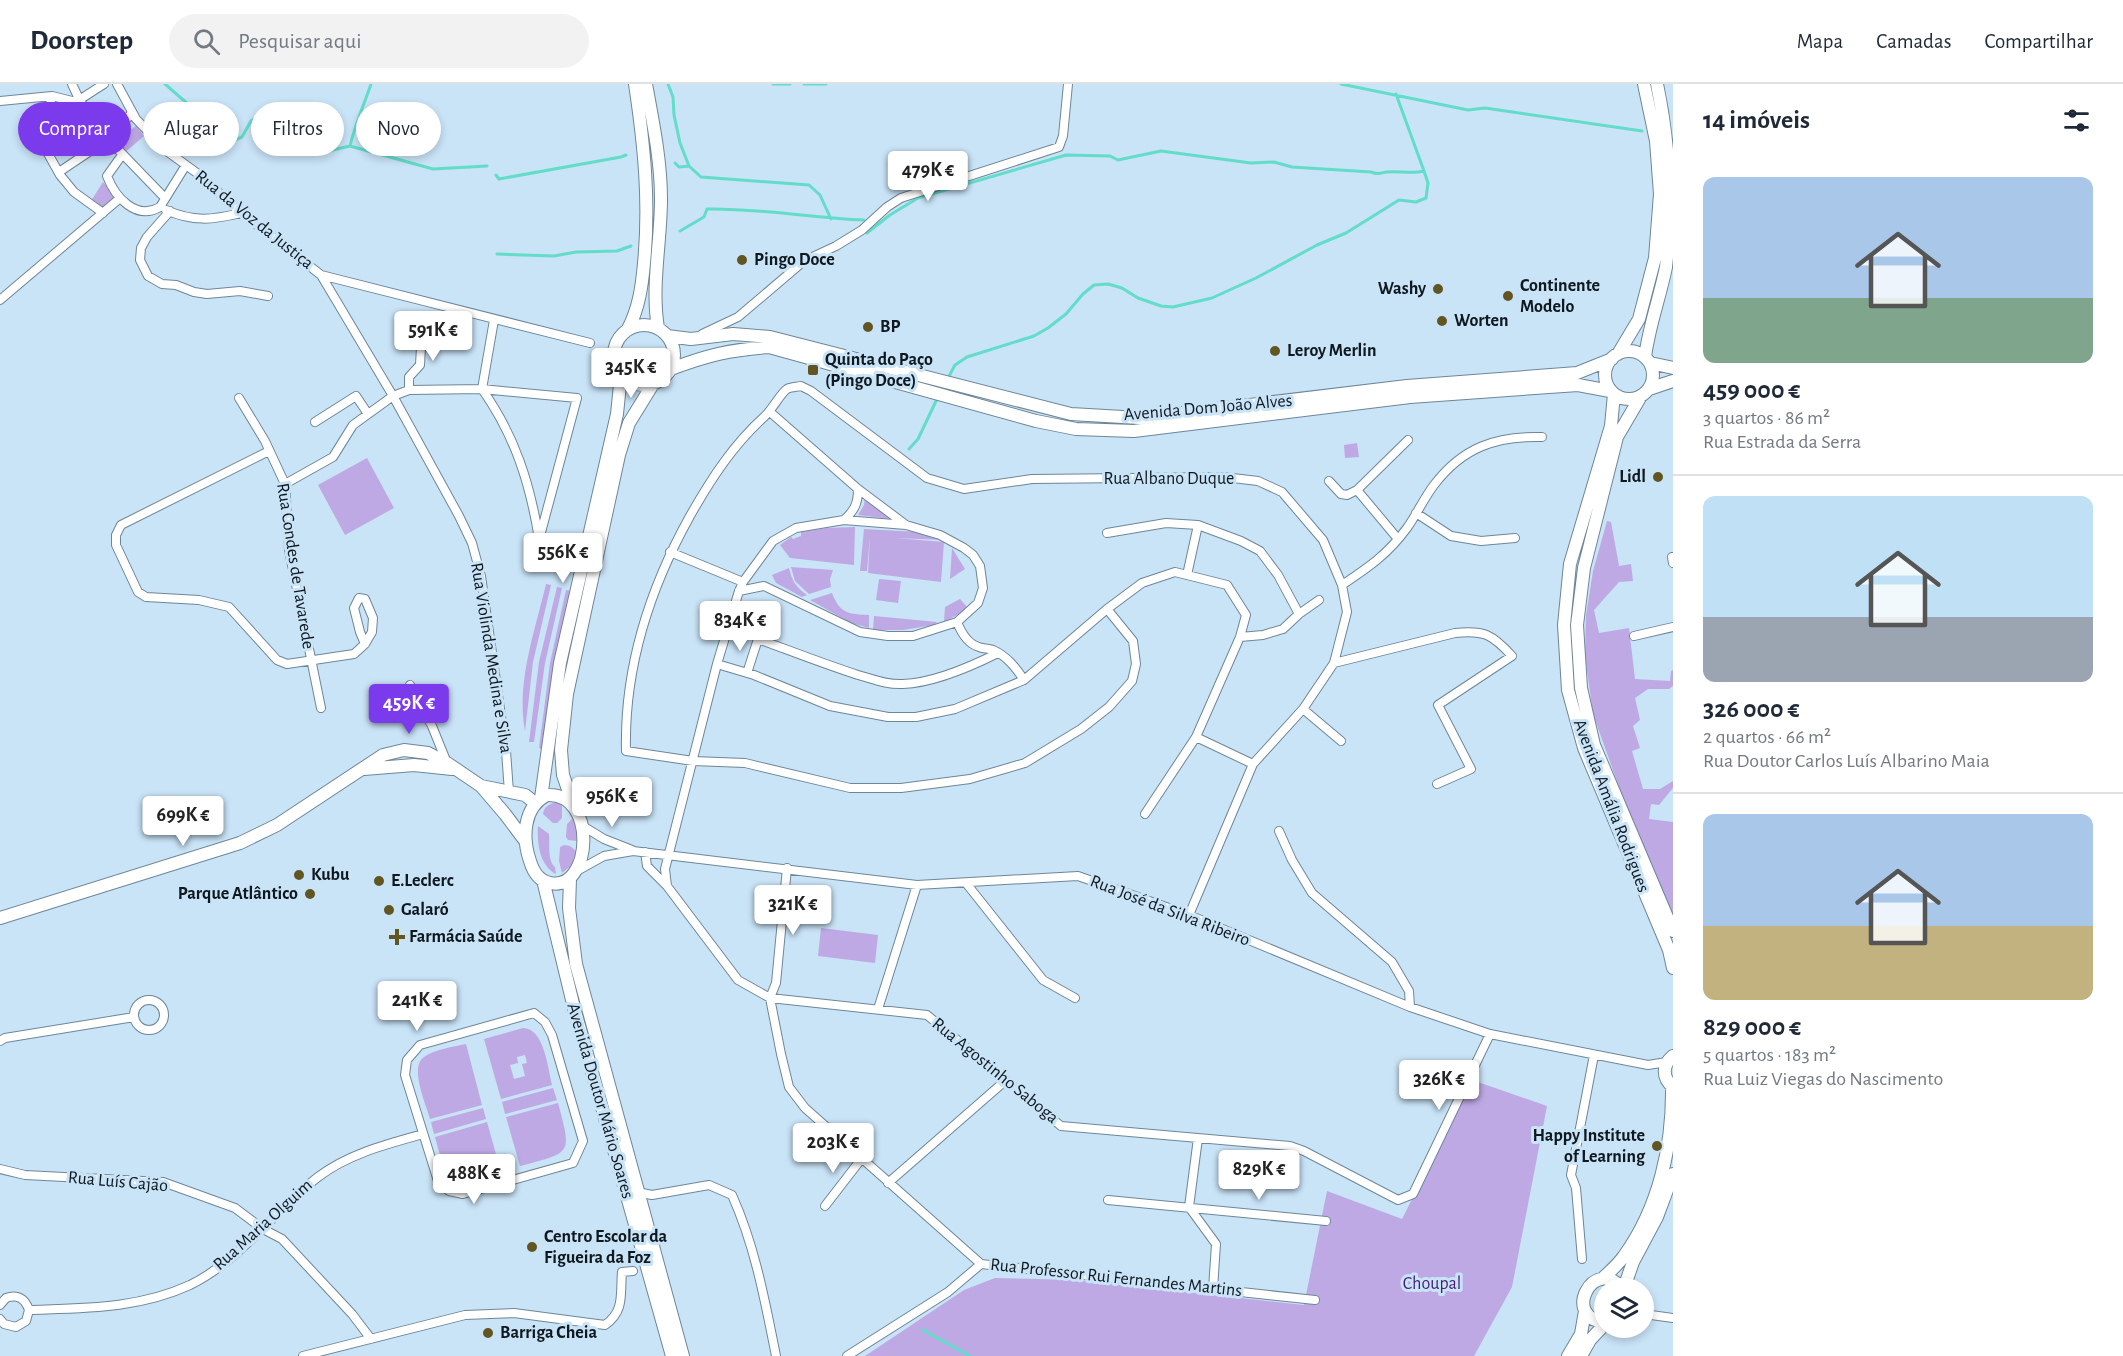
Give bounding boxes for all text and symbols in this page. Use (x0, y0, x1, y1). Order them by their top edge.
search box (169, 14, 589, 68)
icon: search (190, 25, 223, 58)
text: Doorstep (30, 27, 133, 55)
text: Pesquisar aqui (238, 30, 362, 52)
text: Mapa (1797, 31, 1843, 52)
text: Camadas (1876, 31, 1951, 52)
text: Compartilhar (1984, 31, 2093, 52)
chip: Comprar (18, 102, 131, 156)
chip: Alugar (143, 102, 239, 156)
chip: Filtros (251, 102, 344, 156)
chip: Novo (356, 102, 441, 156)
icon: filters (2060, 104, 2093, 137)
text: 14 imóveis (1703, 107, 1810, 133)
pin: 479K € (879, 151, 977, 202)
text: 479K € (902, 160, 954, 180)
street label: Rua da Voz da Justiça (192, 167, 316, 273)
icon: home (1844, 216, 1952, 324)
place label: Pingo Doce (754, 251, 835, 269)
marker: Pingo Doce (735, 253, 749, 267)
place label: Continente Modelo (1520, 277, 1600, 316)
place label: Washy (1378, 280, 1427, 298)
marker: Washy (1431, 282, 1445, 296)
marker: Continente Modelo (1501, 289, 1515, 303)
pin: 591K € (384, 311, 482, 362)
place label: Worten (1454, 312, 1509, 330)
marker: Worten (1435, 314, 1449, 328)
place label: BP (880, 318, 900, 336)
text: 591K € (408, 320, 458, 340)
marker: BP (861, 320, 875, 334)
place label: Leroy Merlin (1287, 342, 1376, 360)
marker: Leroy Merlin (1268, 344, 1282, 358)
pin: 345K € (582, 348, 680, 399)
place label: Quinta do Paço (Pingo Doce) (825, 351, 933, 390)
text: 345K € (605, 357, 657, 377)
marker: Quinta do Paço (Pingo Doce) (806, 363, 820, 377)
text: 459 000 € (1703, 377, 1801, 403)
street label: Avenida Dom João Alves (1123, 392, 1293, 424)
text: 3 quartos · 86 m² (1703, 408, 1830, 428)
text: Rua Estrada da Serra (1703, 432, 1861, 452)
place label: Lidl (1619, 468, 1646, 486)
street label: Rua Albano Duque (1104, 470, 1234, 488)
marker: Lidl (1651, 470, 1665, 484)
street label: Rua Condes de Tavarede (273, 482, 317, 650)
pin: 556K € (514, 533, 612, 584)
icon: home (1844, 535, 1952, 643)
text: 556K € (538, 542, 588, 562)
street label: Rua Violinda Medina e Silva (467, 561, 515, 755)
pin: 834K € (691, 601, 789, 652)
text: 834K € (714, 610, 766, 630)
pin: 459K € (360, 684, 458, 735)
text: 459K € (383, 693, 435, 713)
text: 326 000 € (1703, 696, 1800, 722)
street label: Avenida Amália Rodrigues (1570, 717, 1652, 895)
text: 2 quartos · 66 m² (1703, 727, 1831, 747)
text: Rua Doutor Carlos Luís Albarino Maia (1703, 751, 1990, 771)
pin: 956K € (563, 777, 661, 828)
text: 956K € (586, 786, 638, 806)
pin: 699K € (134, 796, 232, 847)
text: 699K € (156, 805, 210, 825)
icon: home (1844, 853, 1952, 961)
place label: Kubu (311, 866, 350, 884)
marker: Kubu (292, 868, 306, 882)
place label: E.Leclerc (391, 872, 454, 890)
street label: Rua José da Silva Ribeiro (1088, 872, 1252, 950)
marker: E.Leclerc (372, 874, 386, 888)
place label: Parque Atlântico (178, 885, 298, 903)
pin: 321K € (744, 885, 842, 936)
marker: Parque Atlântico (303, 887, 317, 901)
text: 321K € (768, 894, 818, 914)
place label: Galaró (401, 901, 449, 919)
marker: Galaró (382, 903, 396, 917)
place label: Farmácia Saúde (409, 928, 522, 946)
marker: Farmácia Saúde (390, 930, 404, 944)
pin: 241K € (368, 981, 466, 1032)
text: 241K € (392, 990, 442, 1010)
street label: Avenida Doutor Mário Soares (563, 1001, 637, 1201)
text: 829 000 € (1703, 1014, 1801, 1040)
street label: Rua Agostinho Saboga (928, 1015, 1062, 1127)
text: 5 quartos · 183 m² (1703, 1045, 1836, 1065)
pin: 326K € (1390, 1060, 1488, 1111)
text: 326K € (1413, 1069, 1465, 1089)
text: Rua Luiz Viegas do Nascimento (1703, 1069, 1943, 1089)
pin: 203K € (784, 1123, 882, 1174)
place label: Happy Institute of Learning (1533, 1127, 1646, 1166)
text: 203K € (807, 1132, 859, 1152)
marker: Happy Institute of Learning (1650, 1139, 1664, 1153)
pin: 829K € (1210, 1150, 1308, 1201)
pin: 488K € (425, 1154, 523, 1205)
text: 829K € (1233, 1159, 1285, 1179)
text: 488K € (447, 1163, 501, 1183)
street label: Rua Luís Cajão (67, 1169, 169, 1195)
street label: Rua Maria Olguim (210, 1176, 316, 1274)
place label: Centro Escolar da Figueira da Foz (544, 1228, 668, 1267)
marker: Centro Escolar da Figueira da Foz (525, 1240, 539, 1254)
street label: Rua Professor Rui Fernandes Martins (989, 1256, 1243, 1300)
park label: Choupal (1403, 1275, 1461, 1293)
map controls (1594, 1278, 1654, 1338)
button: layers (1594, 1278, 1654, 1338)
place label: Barriga Cheia (500, 1324, 598, 1342)
marker: Barriga Cheia (481, 1326, 495, 1340)

